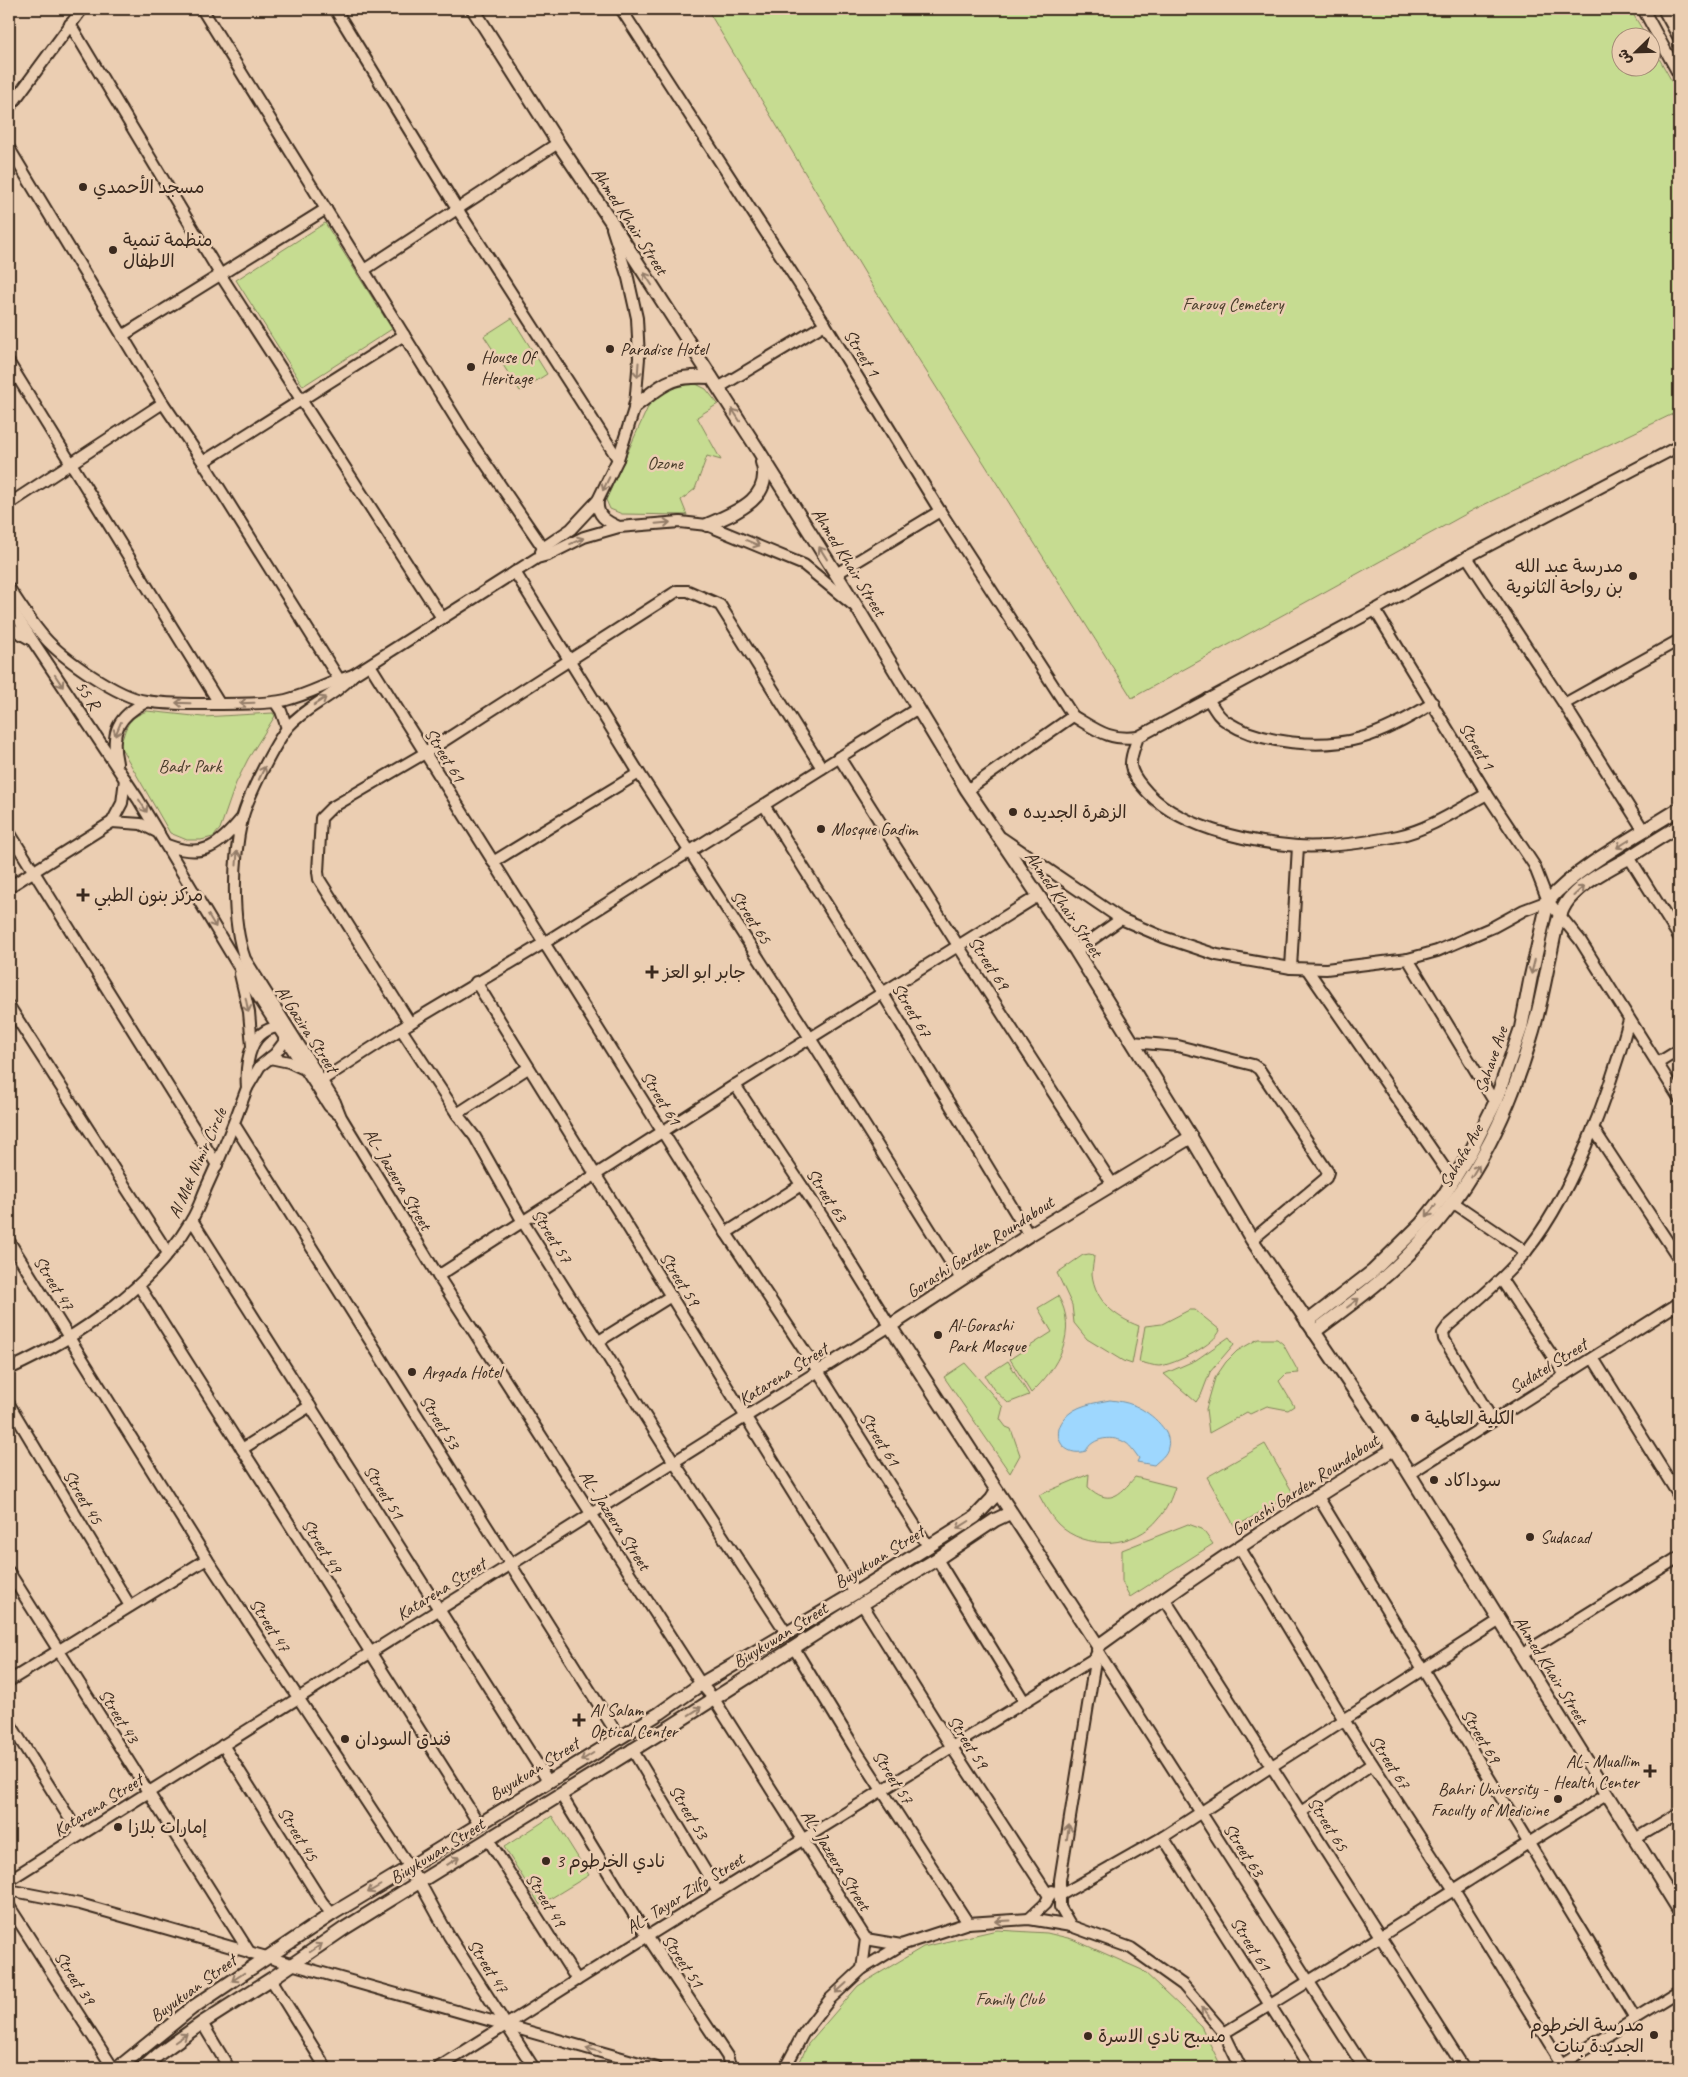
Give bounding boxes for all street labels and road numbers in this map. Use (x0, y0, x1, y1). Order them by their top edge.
street label: Ahmed Khair Street (587, 163, 674, 280)
street label: Street 1 (839, 325, 885, 381)
street label: Ahmed Khair Street (807, 504, 892, 622)
street label: 55 R (70, 676, 107, 716)
street label: Street 1 (1454, 718, 1500, 775)
street label: Street 61 (420, 724, 471, 787)
street label: Ahmed Khair Street (1020, 847, 1109, 963)
street label: Street 65 (725, 886, 777, 949)
street label: Street 69 (963, 932, 1016, 996)
street label: Street 67 (887, 979, 937, 1042)
street label: Al Gazira Street (271, 981, 345, 1079)
street label: Sahave Ave (1469, 1023, 1513, 1096)
street label: Street 61 (636, 1067, 687, 1130)
street label: Al Mek Nimir Circle (163, 1104, 232, 1221)
street label: Sahafa Ave (1434, 1119, 1489, 1192)
street label: AL- Jazeera Street (359, 1124, 438, 1236)
street label: Street 63 (801, 1164, 854, 1228)
street label: Gorashi Garden Roundabout (902, 1190, 1059, 1303)
street label: Street 57 (527, 1205, 578, 1268)
street label: Street 59 (655, 1248, 706, 1312)
street label: Street 47 (29, 1252, 80, 1315)
street label: Sudatel Street (1505, 1332, 1594, 1399)
street label: Katarena Street (734, 1336, 834, 1410)
street label: Street 53 (415, 1391, 466, 1455)
street label: Street 61 (855, 1408, 906, 1471)
street label: Gorashi Garden Roundabout (1227, 1428, 1384, 1541)
street label: Street 51 (359, 1461, 410, 1524)
street label: Street 45 (58, 1466, 108, 1529)
street label: AL- Jazeera Street (574, 1466, 657, 1576)
street label: Street 49 (297, 1515, 348, 1579)
street label: Buyukuan Street (830, 1519, 930, 1593)
street label: Katarena Street (392, 1551, 492, 1625)
street label: Street 47 (244, 1594, 296, 1657)
street label: Biuykuwan Street (729, 1596, 833, 1673)
street label: Ahmed Khair Street (1509, 1612, 1594, 1730)
street label: Street 43 (94, 1685, 145, 1749)
street label: Street 69 (1456, 1705, 1507, 1769)
street label: Street 59 (942, 1711, 995, 1775)
street label: Buyukuan Street (485, 1731, 585, 1805)
street label: Street 67 (1364, 1731, 1416, 1794)
street label: Street 57 (867, 1746, 919, 1809)
street label: Katarena Street (49, 1767, 149, 1841)
street label: Street 53 (664, 1781, 715, 1845)
street label: Street 65 (1303, 1793, 1354, 1856)
street label: Street 45 (273, 1803, 324, 1866)
street label: AL- Jazeera Street (796, 1805, 877, 1916)
street label: Biuykuwan Street (386, 1812, 490, 1889)
street label: Street 63 (1218, 1819, 1271, 1883)
street label: AL- Tayar Zilfo Street (622, 1847, 750, 1938)
street label: Street 49 (521, 1869, 572, 1933)
street label: Street 61 (1226, 1913, 1277, 1976)
street label: Street 51 (657, 1930, 709, 1993)
street label: Street 47 (462, 1935, 514, 1998)
street label: Street 39 (49, 1947, 102, 2011)
street label: Buyukuan Street (145, 1947, 243, 2027)

